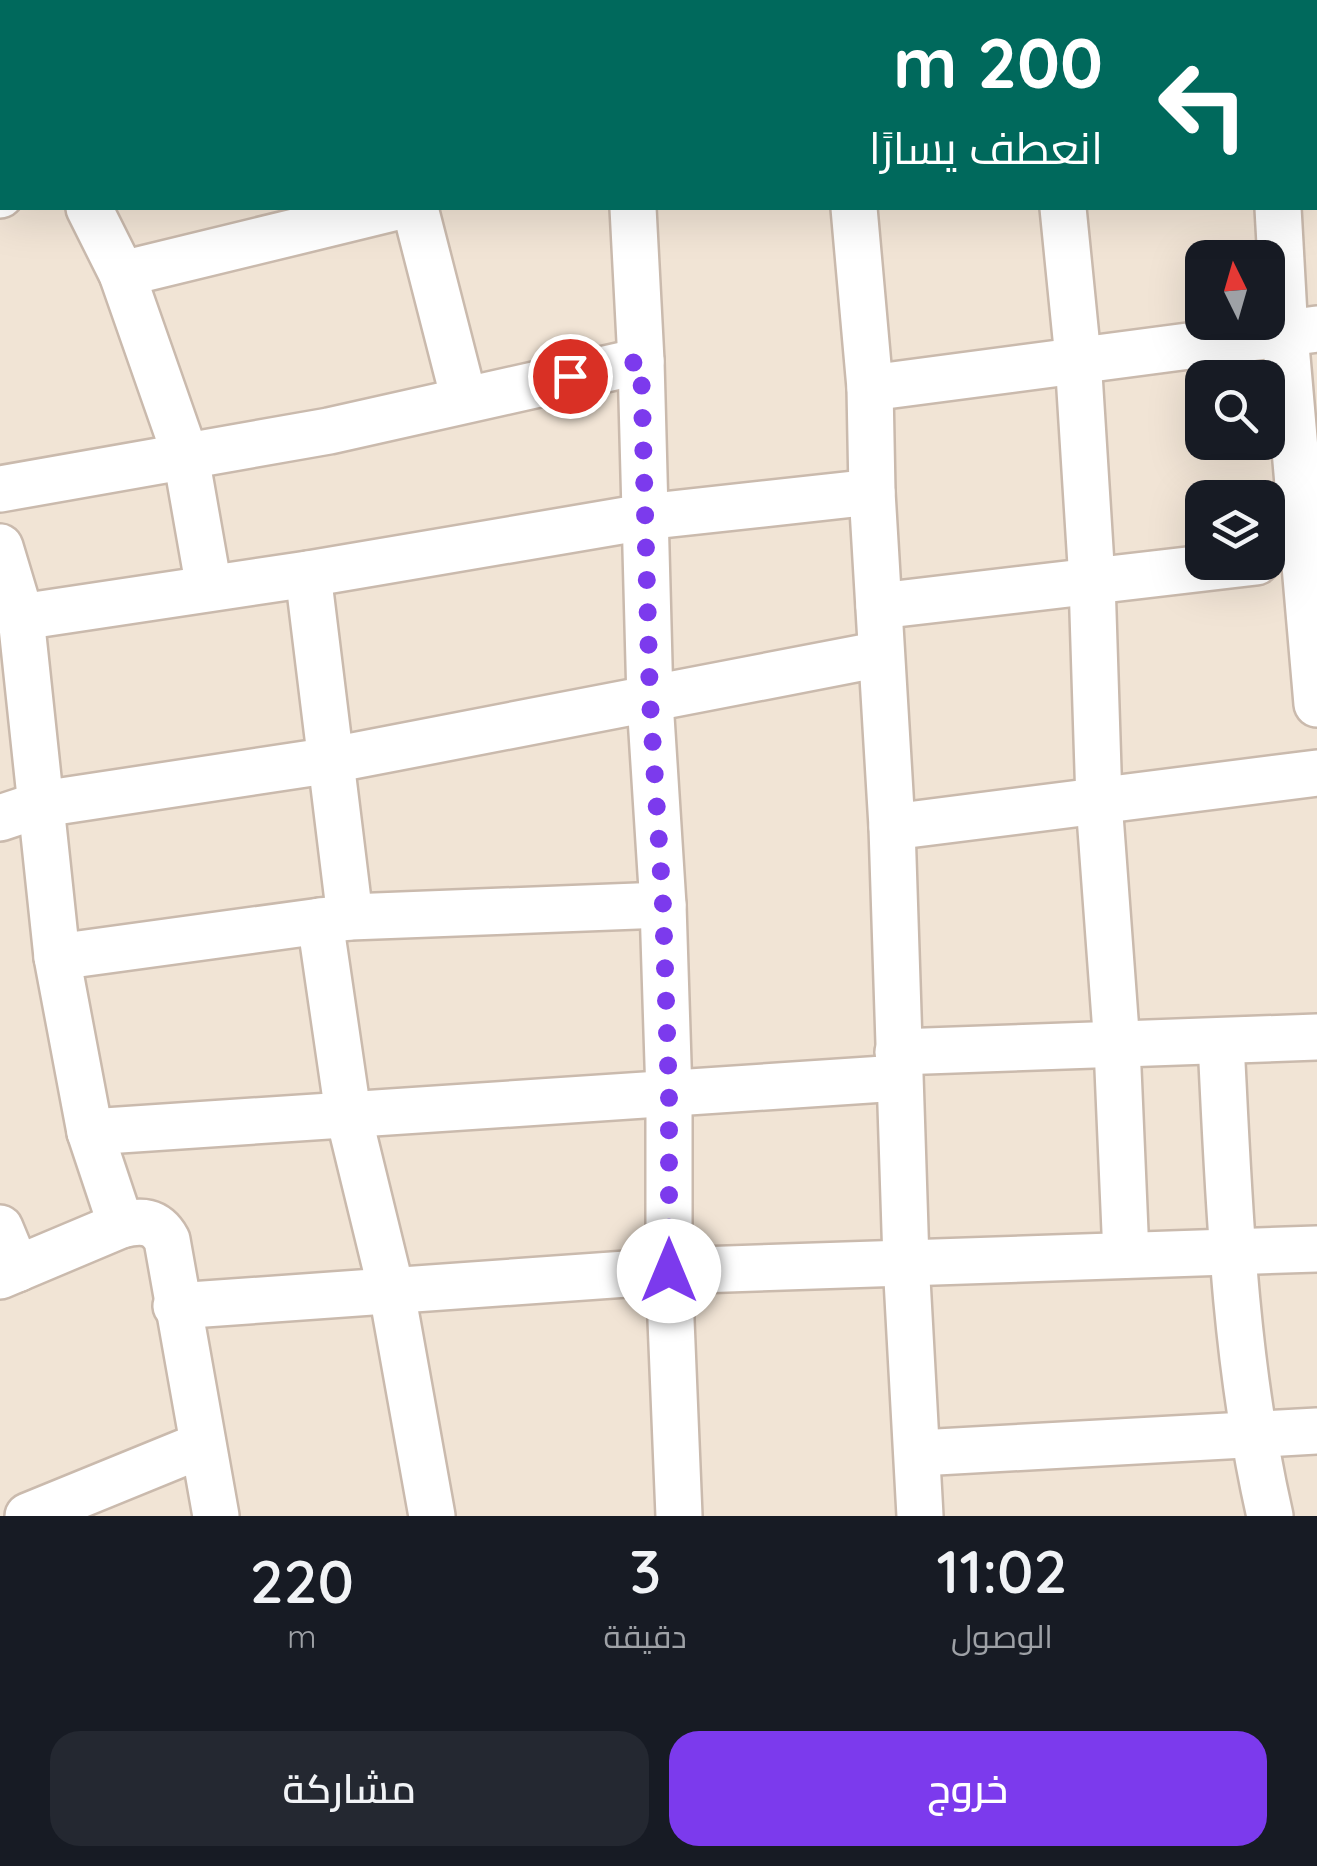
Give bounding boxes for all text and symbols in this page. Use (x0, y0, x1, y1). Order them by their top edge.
text: 200 m (893, 18, 1103, 106)
icon: left (1138, 40, 1268, 170)
text: انعطف يسارًا (869, 119, 1103, 175)
north arrow (1185, 240, 1285, 340)
map controls (1185, 240, 1285, 580)
pin (528, 334, 613, 419)
icon: arrive (543, 349, 598, 404)
button: search (1185, 360, 1285, 460)
button: layers (1185, 480, 1285, 580)
position arrow (617, 1219, 721, 1323)
text: 3 (629, 1533, 661, 1608)
text: 11:02 (936, 1533, 1067, 1608)
text: 220 (250, 1543, 354, 1618)
text: m (287, 1616, 316, 1656)
text: دقيقة (604, 1616, 687, 1656)
text: الوصول (951, 1616, 1053, 1656)
button: مشاركة (50, 1731, 649, 1846)
button: خروج (669, 1731, 1267, 1846)

